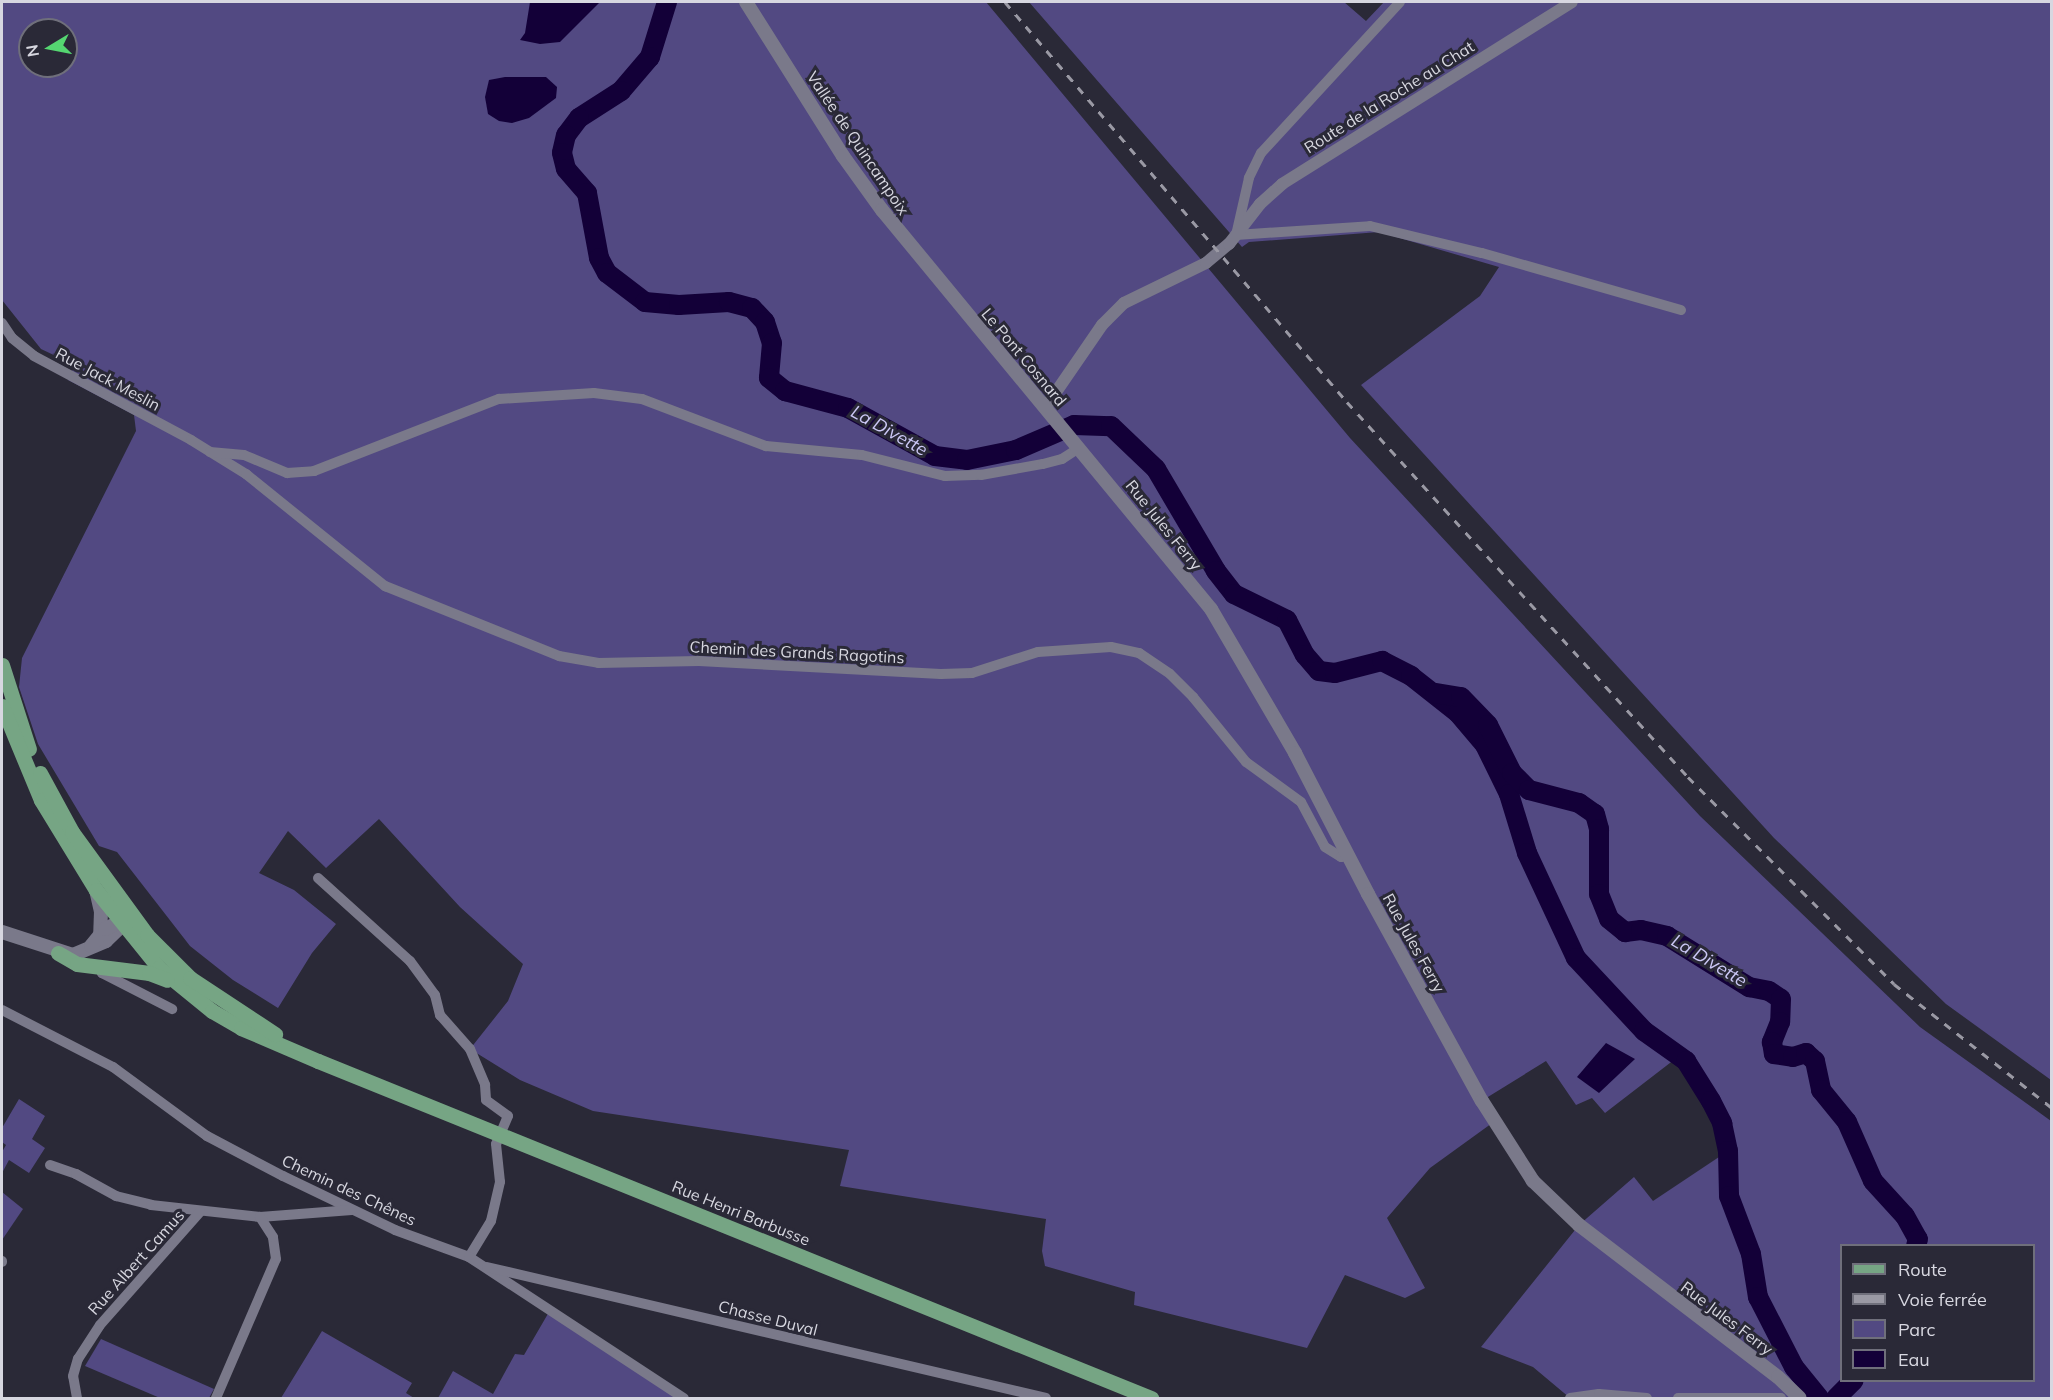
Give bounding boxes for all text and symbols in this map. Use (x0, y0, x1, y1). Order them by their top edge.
north arrow (18, 18, 78, 78)
street label: Route de la Roche au Chat (1301, 37, 1477, 157)
text: N (21, 43, 43, 58)
street label: Vallée de Quincampoix (803, 68, 913, 218)
street label: Le Pont Cosnard (978, 304, 1070, 410)
street label: Rue Jack Meslin (52, 343, 164, 415)
water label: La Divette (847, 401, 931, 461)
street label: Rue Jules Ferry (1122, 476, 1206, 574)
street label: Chemin des Grands Ragotins (689, 637, 905, 667)
street label: Rue Jules Ferry (1379, 890, 1449, 996)
water label: La Divette (1667, 930, 1751, 992)
street label: Chemin des Chênes (279, 1150, 419, 1230)
street label: Rue Henri Barbusse (669, 1177, 813, 1249)
street label: Rue Albert Camus (84, 1206, 188, 1318)
legend (1840, 1244, 2035, 1382)
text: Route (1898, 1258, 1947, 1281)
street label: Rue Jules Ferry (1677, 1277, 1777, 1359)
text: Voie ferrée (1898, 1288, 1987, 1311)
street label: Chasse Duval (716, 1296, 820, 1340)
text: Parc (1898, 1318, 1935, 1341)
text: Eau (1898, 1348, 1930, 1371)

